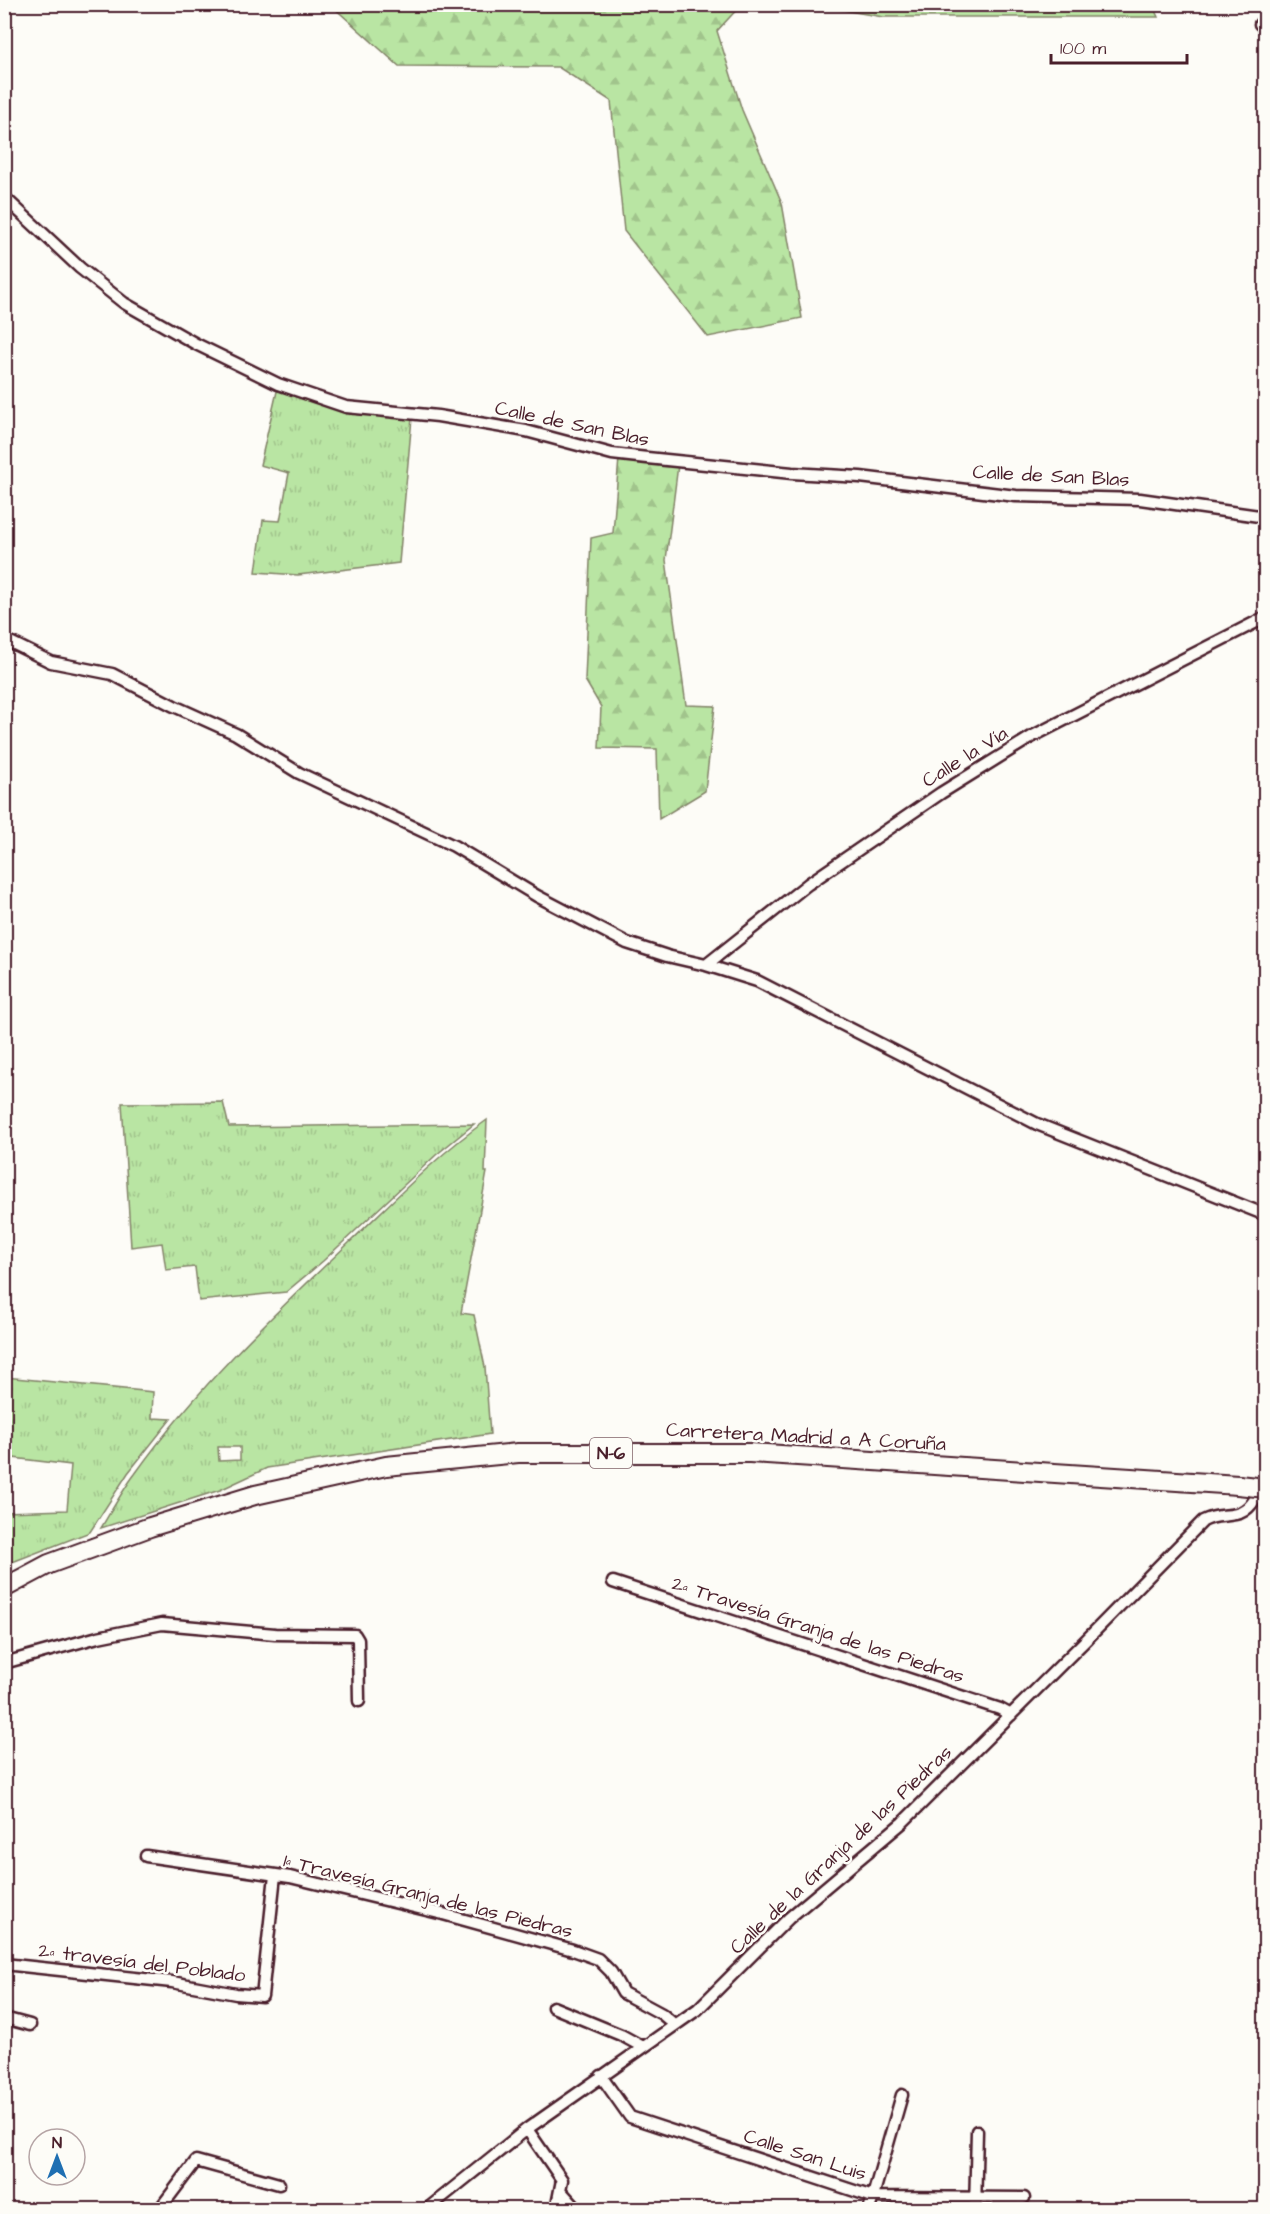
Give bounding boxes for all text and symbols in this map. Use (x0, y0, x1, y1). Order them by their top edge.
scale bar (1051, 27, 1188, 65)
text: 100 m (1060, 36, 1106, 61)
street label: Calle de San Blas (492, 394, 652, 454)
street label: Calle de San Blas (972, 458, 1130, 494)
street label: Calle la Vía (917, 720, 1013, 794)
street label: Carretera Madrid a A Coruña (665, 1416, 947, 1458)
road number: N-6 (590, 1438, 632, 1468)
street label: 2ª Travesía Granja de las Piedras (668, 1569, 968, 1691)
street label: Calle de la Granja de las Piedras (723, 1739, 959, 1961)
street label: 1ª Travesía Granja de las Piedras (281, 1846, 575, 1946)
street label: 2ª travesía del Poblado (37, 1936, 247, 1990)
street label: Calle San Luis (740, 2122, 870, 2188)
north arrow (27, 2127, 87, 2187)
text: N (52, 2132, 62, 2154)

